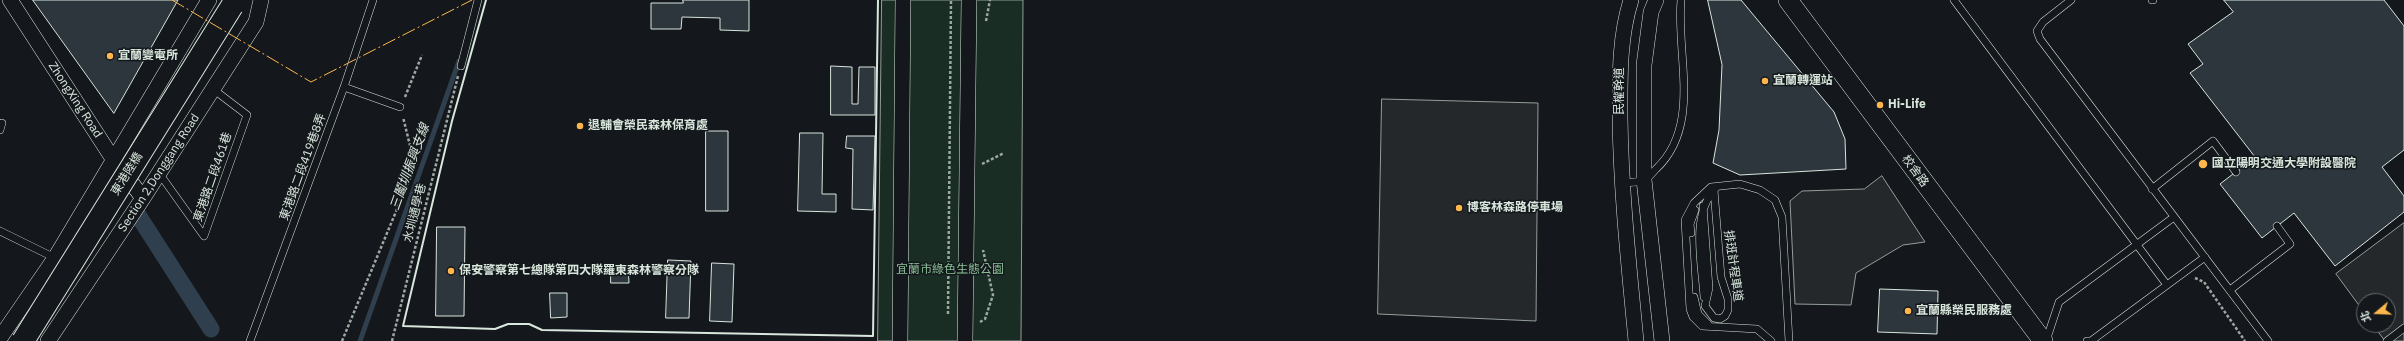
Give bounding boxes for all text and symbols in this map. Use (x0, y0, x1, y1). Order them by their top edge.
place label: 宜蘭變電所 (118, 49, 178, 63)
marker: 宜蘭變電所 (105, 51, 115, 61)
street label: ZhongXing Road (45, 59, 105, 141)
street label: 民權幹道 (1613, 67, 1627, 115)
place label: 宜蘭轉運站 (1773, 74, 1833, 88)
marker: 宜蘭轉運站 (1760, 76, 1770, 86)
place label: Hi-Life (1888, 98, 1926, 112)
marker: Hi-Life (1875, 100, 1885, 110)
street label: Section 2,Donggang Road (115, 111, 203, 235)
street label: 東港路二段419巷8弄 (277, 112, 329, 222)
place label: 退輔會榮民森林保育處 (588, 119, 708, 133)
marker: 退輔會榮民森林保育處 (575, 121, 585, 131)
water label: 三鬮圳振興支線 (387, 122, 433, 212)
street label: 東港路二段461巷 (191, 130, 235, 224)
street label: 東港陸橋 (108, 150, 146, 198)
street label: 校舍路 (1899, 152, 1931, 190)
place label: 國立陽明交通大學附設醫院 (2212, 157, 2356, 171)
marker: 國立陽明交通大學附設醫院 (2197, 158, 2209, 170)
street label: 水圳通學巷 (401, 182, 429, 244)
place label: 博客林森路停車場 (1467, 201, 1563, 215)
marker: 博客林森路停車場 (1454, 203, 1464, 213)
street label: 排班計程車道 (1721, 229, 1745, 303)
park label: 宜蘭市綠色生態公園 (896, 263, 1004, 277)
place label: 保安警察第七總隊第四大隊羅東森林警察分隊 (459, 264, 699, 278)
marker: 保安警察第七總隊第四大隊羅東森林警察分隊 (446, 266, 456, 276)
north arrow (2356, 293, 2396, 333)
place label: 宜蘭縣榮民服務處 (1916, 304, 2012, 318)
marker: 宜蘭縣榮民服務處 (1903, 306, 1913, 316)
text: 北 (2357, 309, 2374, 324)

